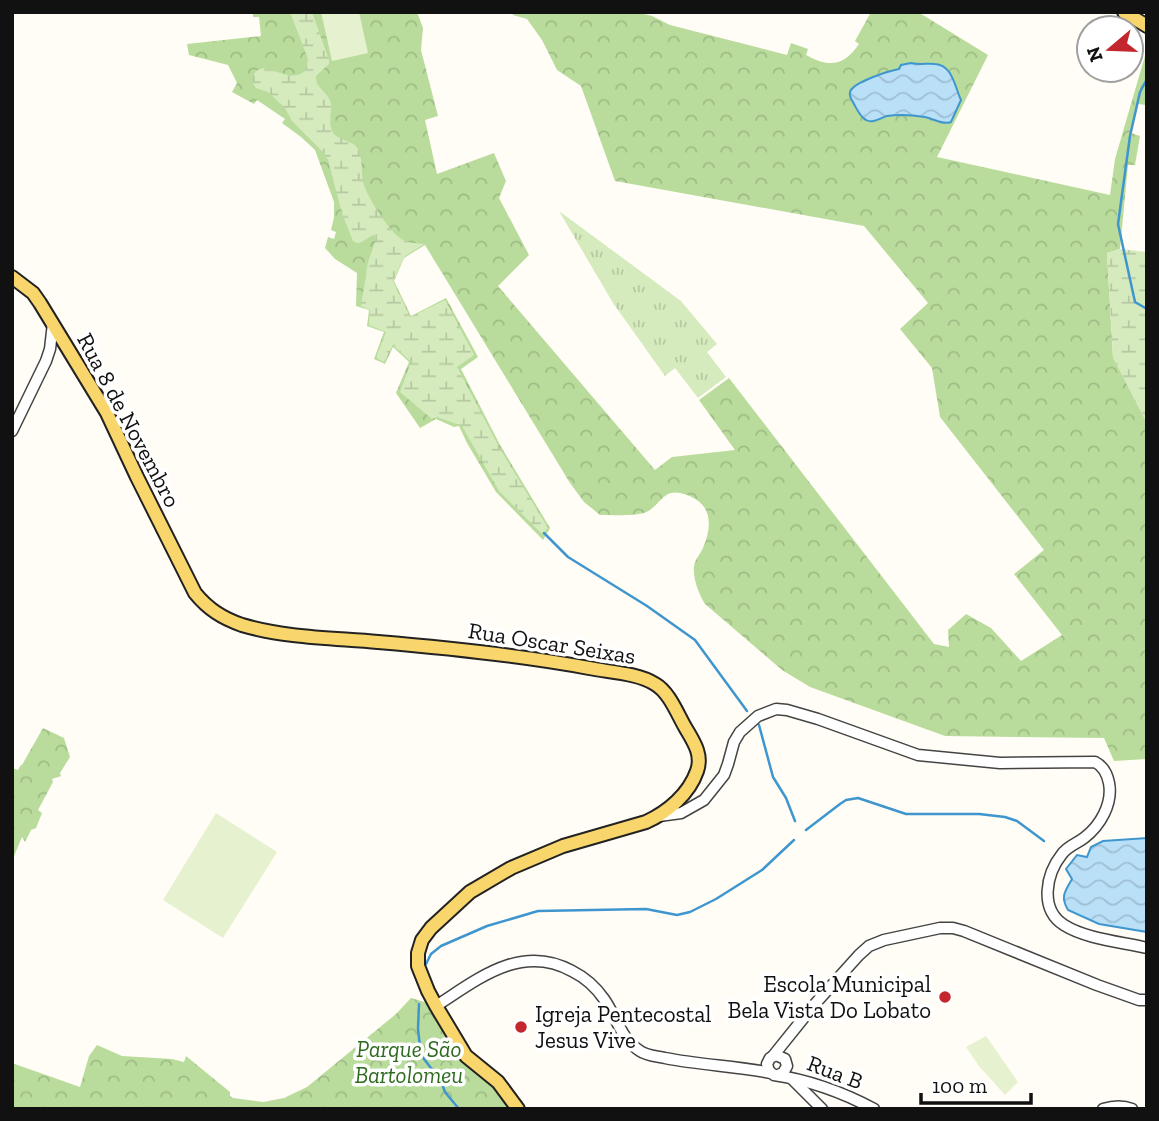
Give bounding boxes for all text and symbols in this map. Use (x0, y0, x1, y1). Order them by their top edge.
north arrow (1075, 14, 1145, 84)
text: N (1081, 44, 1108, 65)
street label: Rua 8 de Novembro (71, 328, 187, 512)
street label: Rua Oscar Seixas (466, 616, 638, 670)
place label: Escola Municipal Bela Vista Do Lobato (728, 970, 931, 1024)
marker: Escola Municipal Bela Vista Do Lobato (937, 989, 953, 1005)
place label: Igreja Pentecostal Jesus Vive (535, 1000, 711, 1054)
marker: Igreja Pentecostal Jesus Vive (513, 1019, 529, 1035)
park label: Parque São Bartolomeu (355, 1035, 463, 1089)
street label: Rua B (803, 1049, 867, 1095)
scale bar (921, 1062, 1031, 1106)
text: 100 m (932, 1073, 987, 1098)

